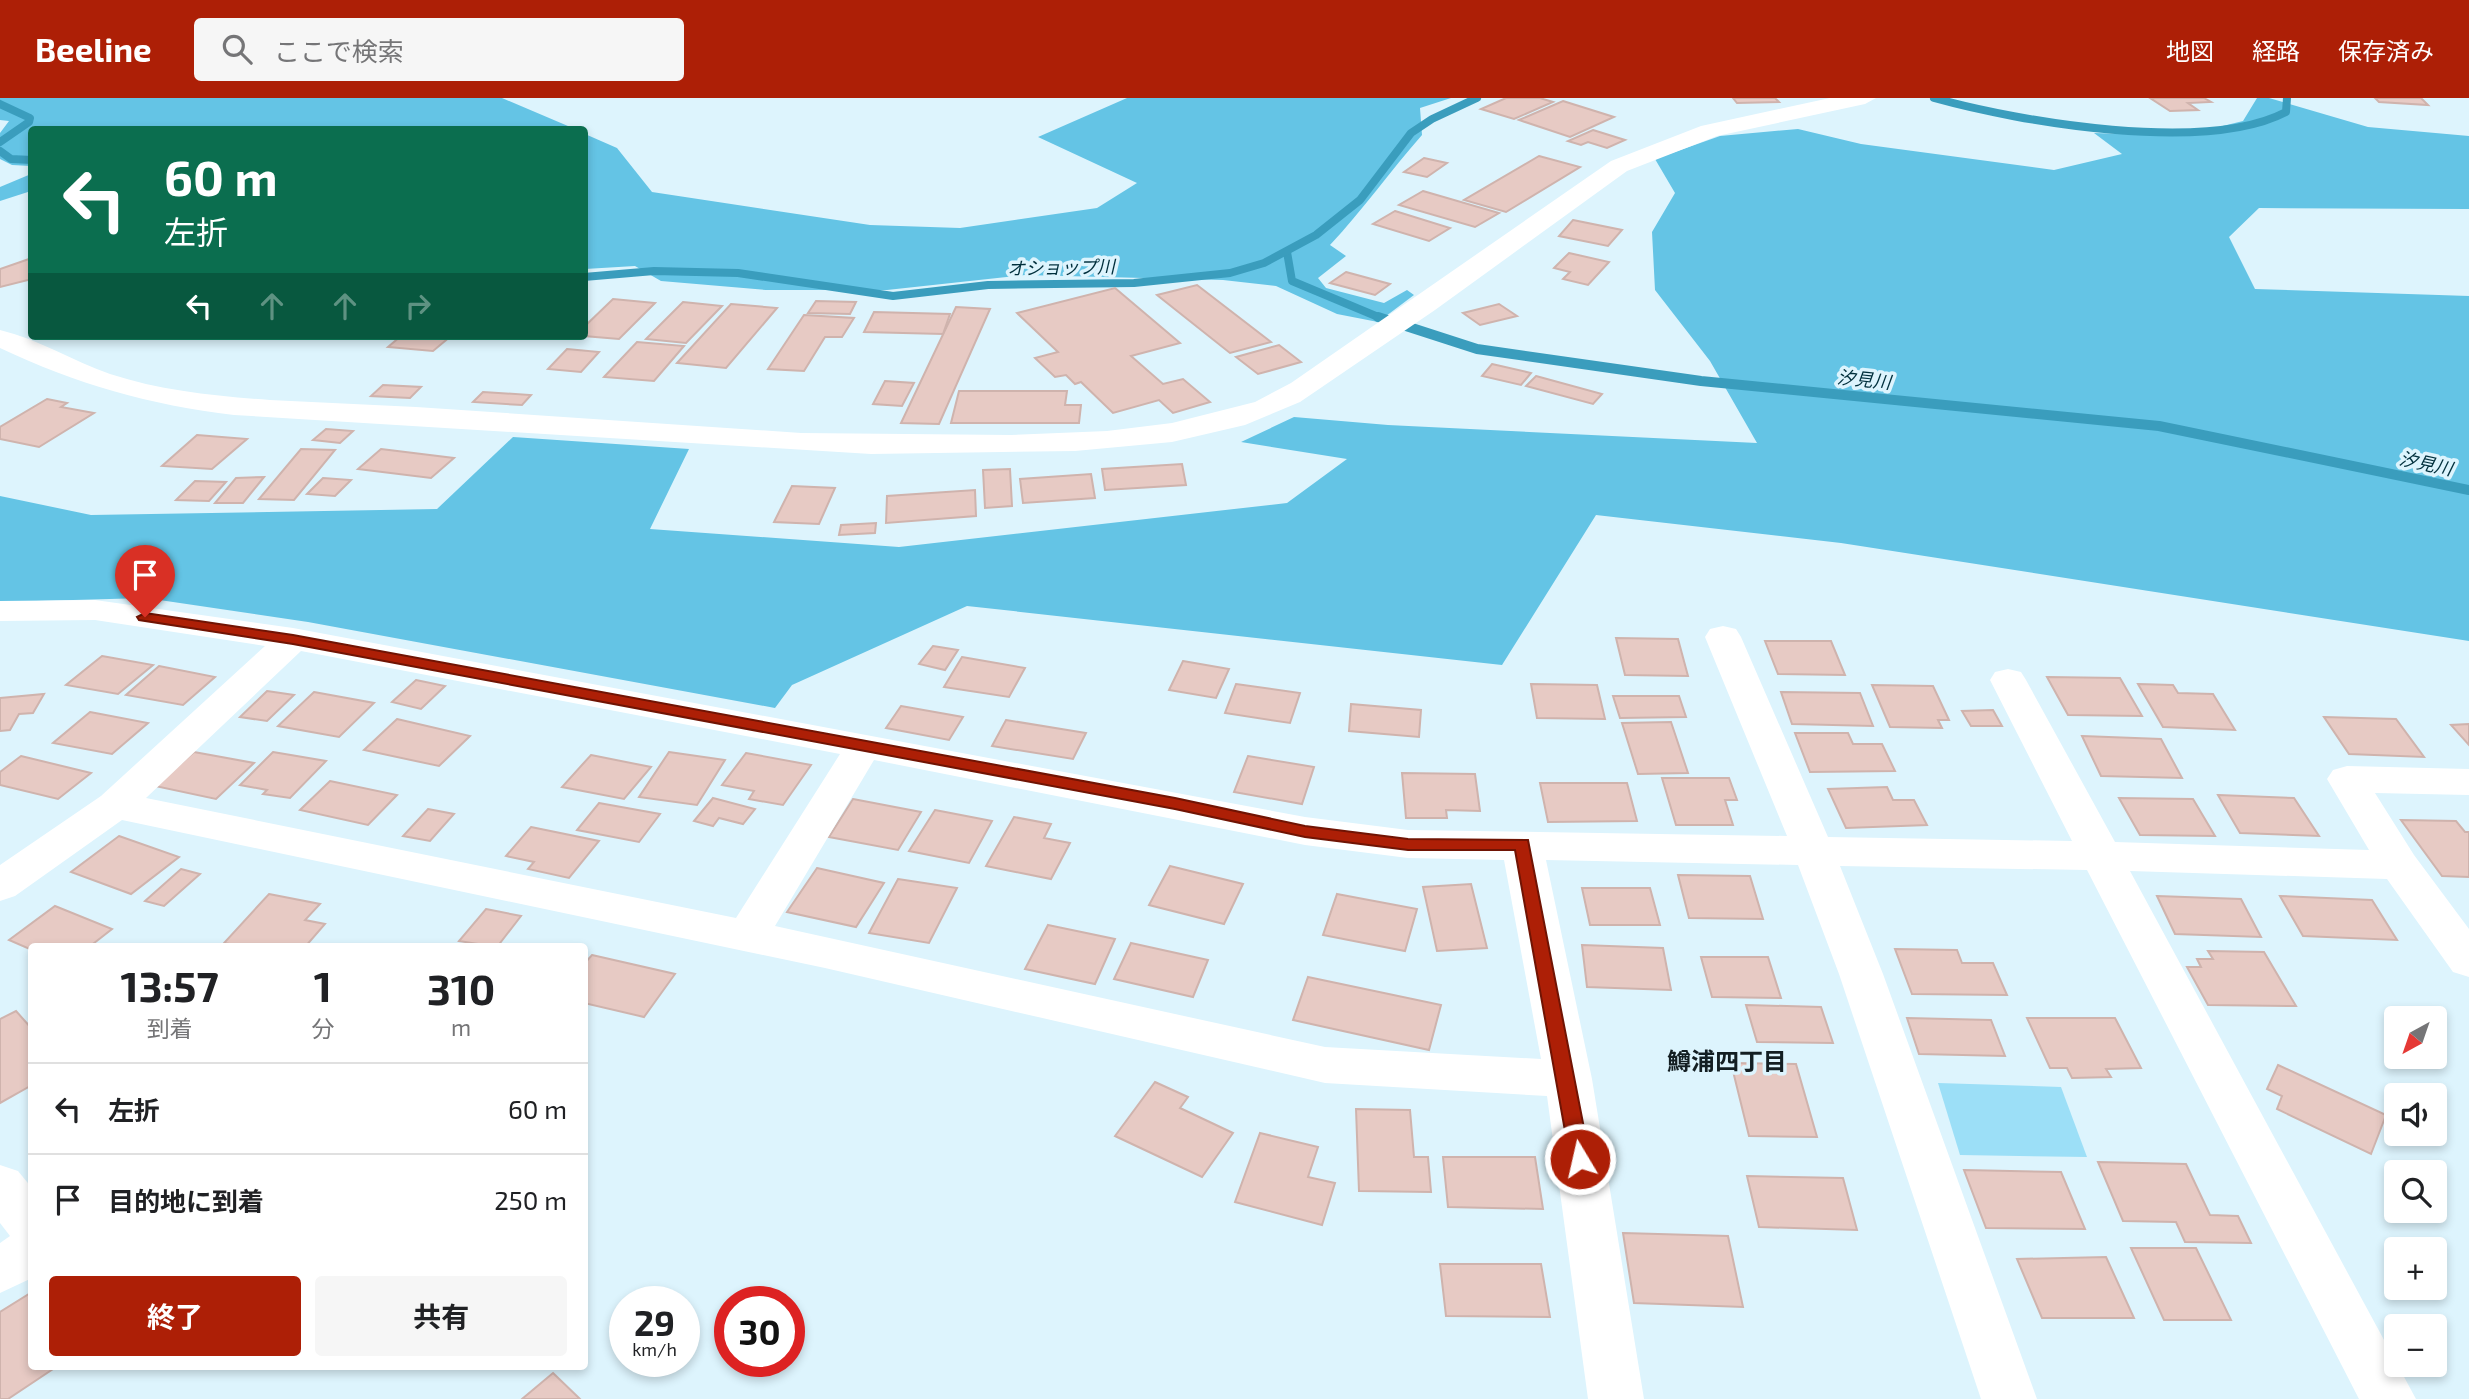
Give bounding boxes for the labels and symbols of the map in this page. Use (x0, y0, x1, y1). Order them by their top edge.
water label: オショップ川 (1007, 255, 1117, 279)
water label: 汐見川 (1836, 365, 1894, 393)
water label: 汐見川 (2397, 447, 2457, 480)
pin (115, 545, 175, 617)
north arrow (2384, 1006, 2446, 1069)
district label: 鱒浦四丁目 (1667, 1046, 1787, 1075)
position arrow (1543, 1122, 1617, 1196)
speed limit sign: 30 (714, 1286, 805, 1377)

